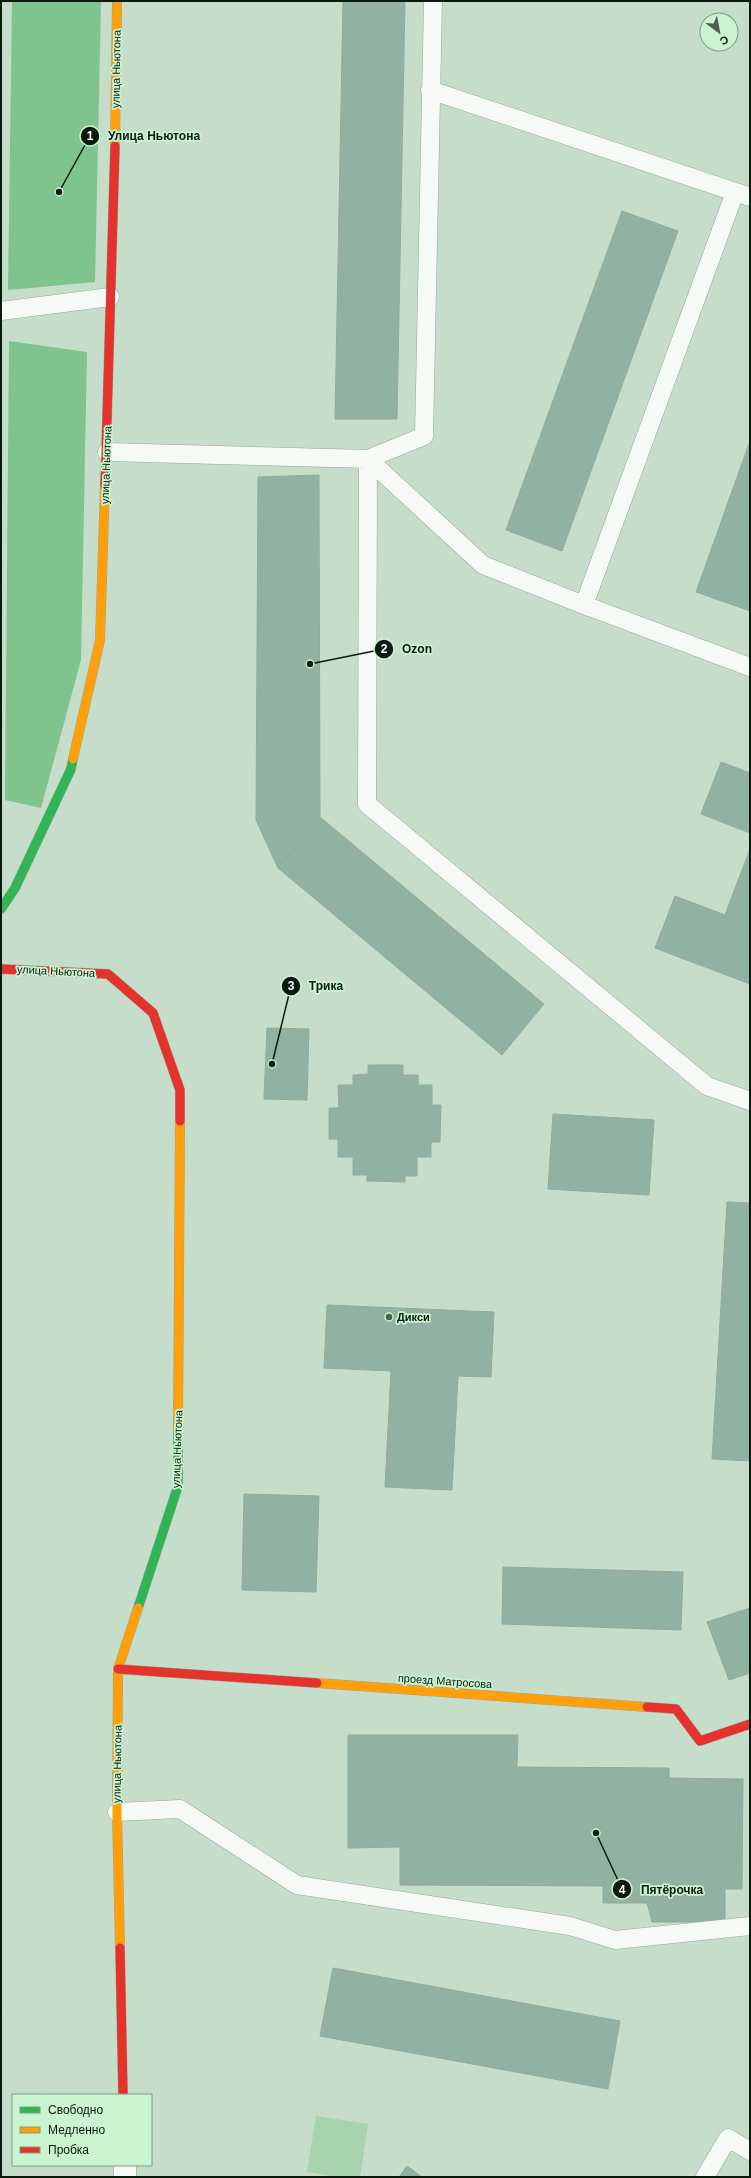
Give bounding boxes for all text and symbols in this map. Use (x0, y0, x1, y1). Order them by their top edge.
north arrow (699, 12, 739, 52)
street label: улица Ньютона (109, 29, 123, 108)
text: С (718, 33, 731, 48)
callout: Улица Ньютона (80, 124, 208, 148)
text: 1 (87, 129, 94, 143)
text: Улица Ньютона (108, 129, 200, 143)
street label: улица Ньютона (99, 425, 113, 504)
callout: Ozon (374, 637, 440, 661)
text: 2 (381, 642, 388, 656)
text: Ozon (402, 642, 432, 656)
street label: улица Ньютона (17, 963, 96, 979)
callout: Трика (281, 974, 351, 998)
text: 3 (288, 979, 295, 993)
text: Трика (309, 979, 343, 993)
place label: Дикси (397, 1311, 430, 1323)
marker: Дикси (384, 1312, 394, 1322)
street label: улица Ньютона (170, 1409, 184, 1488)
street label: проезд Матросова (398, 1672, 493, 1690)
street label: улица Ньютона (110, 1724, 124, 1803)
callout: Пятёрочка (612, 1877, 711, 1901)
text: 4 (619, 1883, 626, 1897)
text: Пятёрочка (641, 1883, 703, 1897)
legend (12, 2094, 152, 2166)
text: Свободно (48, 2103, 103, 2117)
text: Медленно (48, 2123, 105, 2137)
text: Пробка (48, 2143, 89, 2157)

